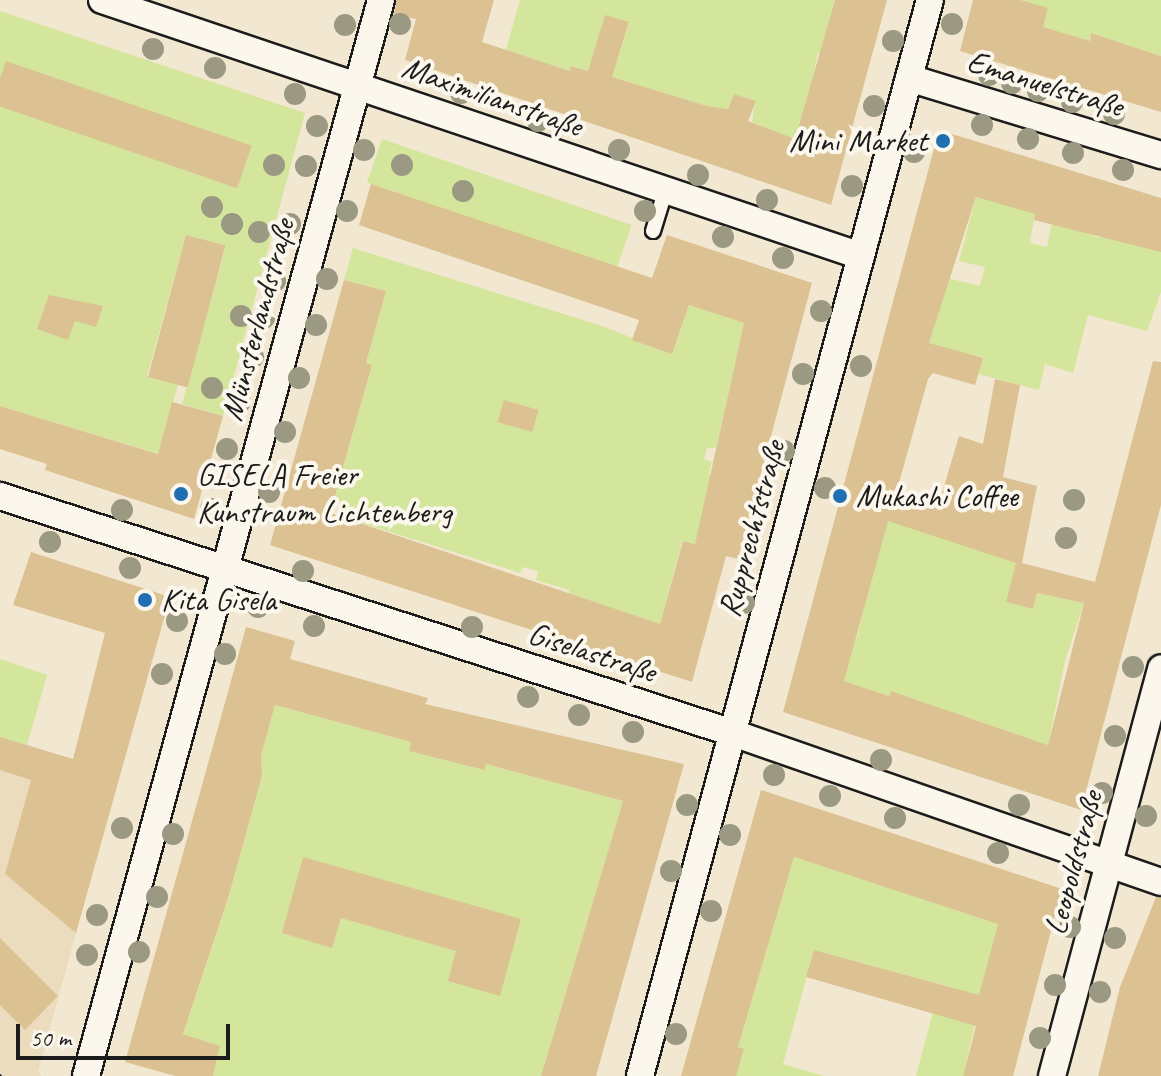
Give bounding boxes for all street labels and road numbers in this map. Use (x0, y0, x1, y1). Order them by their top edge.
street label: Emanuelstraße (962, 42, 1128, 126)
street label: Maximilianstraße (397, 48, 587, 146)
street label: Münsterlandstraße (213, 215, 303, 425)
street label: Rupprechtstraße (710, 437, 794, 621)
street label: Giselastraße (523, 614, 661, 692)
street label: Leopoldstraße (1036, 787, 1112, 939)

